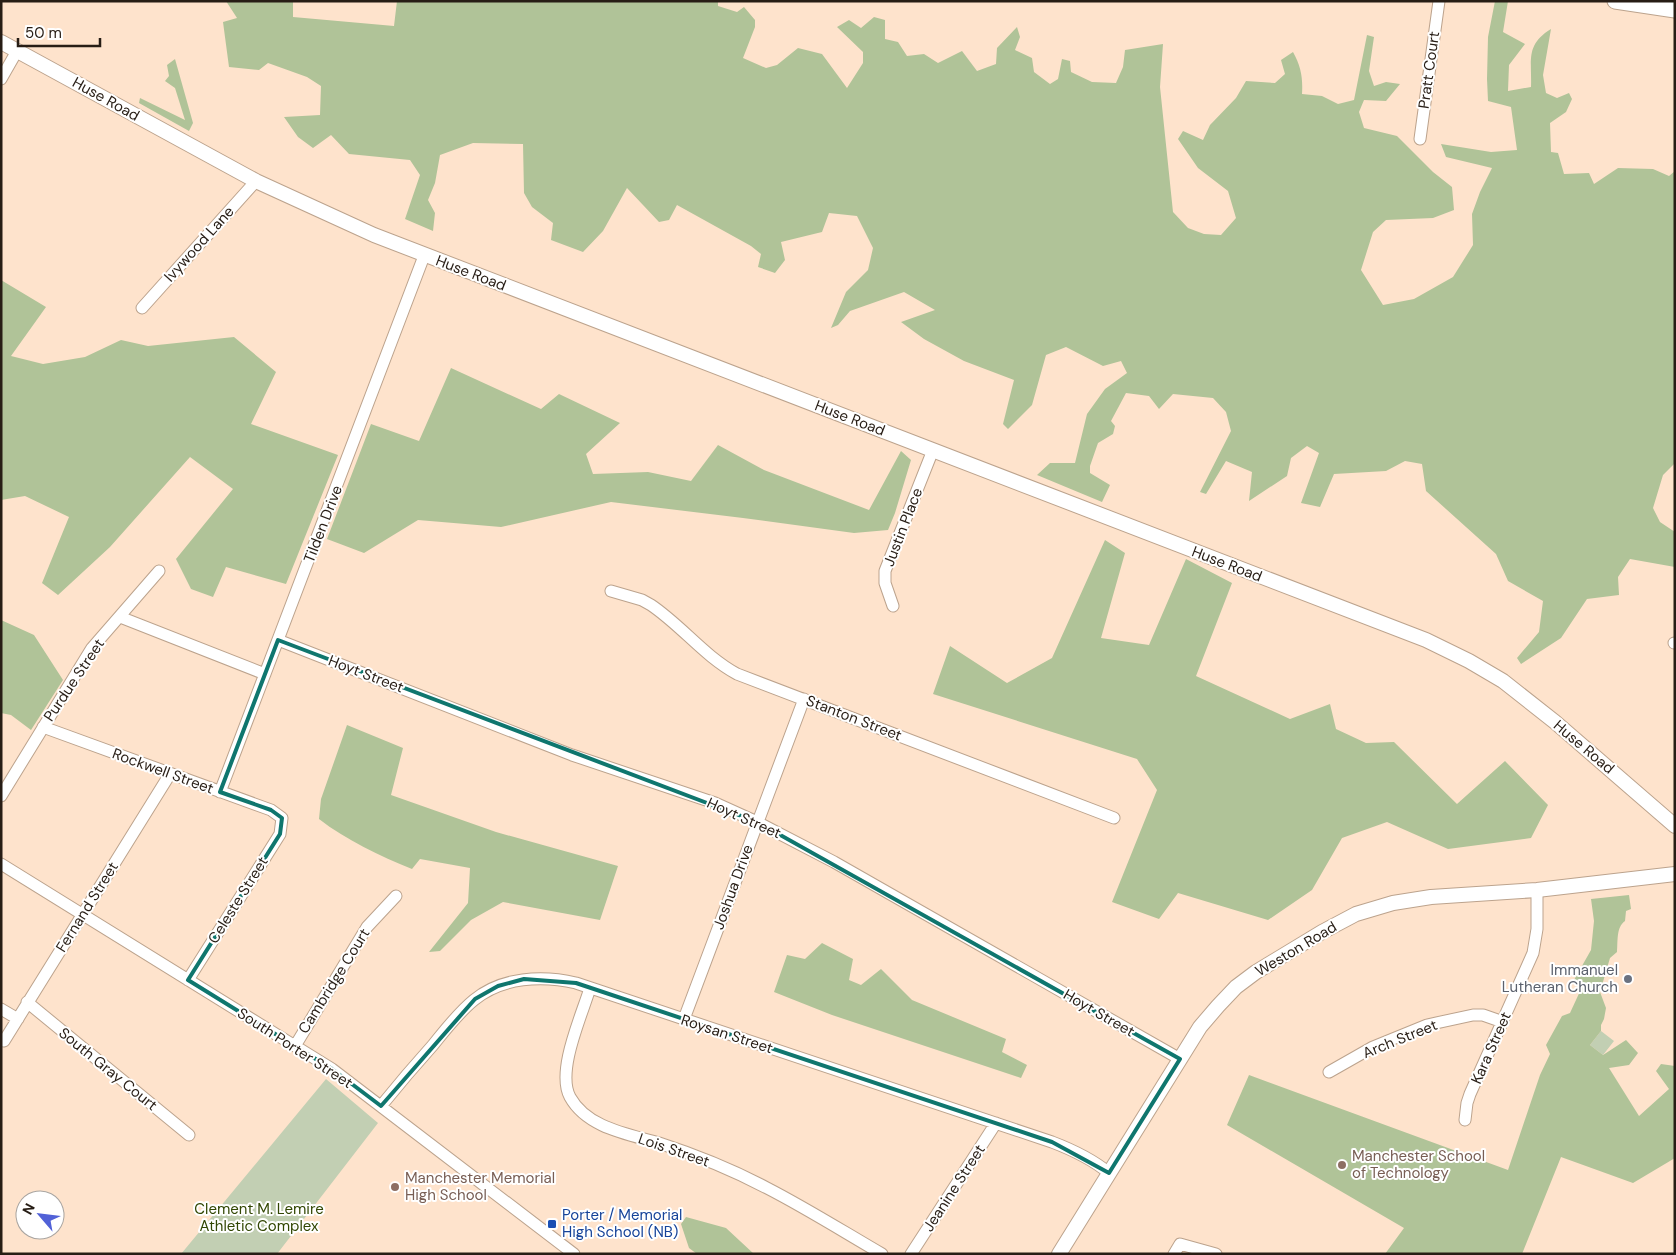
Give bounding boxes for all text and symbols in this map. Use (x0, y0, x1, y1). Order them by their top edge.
scale bar (18, 15, 100, 47)
text: 50 m (25, 23, 62, 43)
street label: Pratt Court (1414, 30, 1444, 110)
street label: Huse Road (69, 72, 143, 126)
street label: Ivywood Lane (160, 202, 238, 286)
street label: Huse Road (433, 250, 509, 296)
street label: Huse Road (812, 395, 888, 441)
street label: Tilden Drive (299, 482, 347, 566)
street label: Justin Place (879, 485, 927, 569)
street label: Huse Road (1189, 541, 1265, 587)
street label: Purdue Street (39, 635, 109, 725)
street label: Hoyt Street (325, 650, 407, 698)
street label: Stanton Street (803, 691, 905, 745)
street label: Huse Road (1549, 716, 1619, 778)
street label: Rockwell Street (110, 743, 217, 799)
street label: Hoyt Street (704, 793, 784, 843)
street label: Joshua Drive (708, 842, 758, 932)
street label: Celeste Street (203, 853, 273, 947)
street label: Fernand Street (51, 858, 123, 956)
street label: Weston Road (1252, 917, 1340, 981)
street label: Cambridge Court (294, 925, 374, 1037)
place label: Immanuel Lutheran Church (1502, 960, 1618, 997)
marker: Immanuel Lutheran Church (1622, 973, 1634, 985)
street label: Hoyt Street (1060, 985, 1138, 1042)
street label: South Porter Street (234, 1003, 357, 1093)
street label: Kara Street (1466, 1009, 1516, 1087)
street label: Roysan Street (679, 1010, 776, 1058)
street label: Arch Street (1360, 1015, 1440, 1063)
street label: South Gray Court (54, 1023, 162, 1115)
street label: Lois Street (636, 1128, 712, 1172)
street label: Jeanine Street (918, 1141, 990, 1235)
place label: Manchester School of Technology (1352, 1146, 1485, 1183)
marker: Manchester School of Technology (1336, 1159, 1348, 1171)
place label: Manchester Memorial High School (405, 1168, 555, 1205)
marker: Manchester Memorial High School (389, 1181, 401, 1193)
north arrow (15, 1190, 65, 1240)
park label: Clement M. Lemire Athletic Complex (194, 1199, 324, 1236)
text: N (18, 1200, 39, 1218)
place label: Porter / Memorial High School (NB) (562, 1205, 682, 1242)
marker: Porter / Memorial High School (NB) (546, 1218, 558, 1230)

